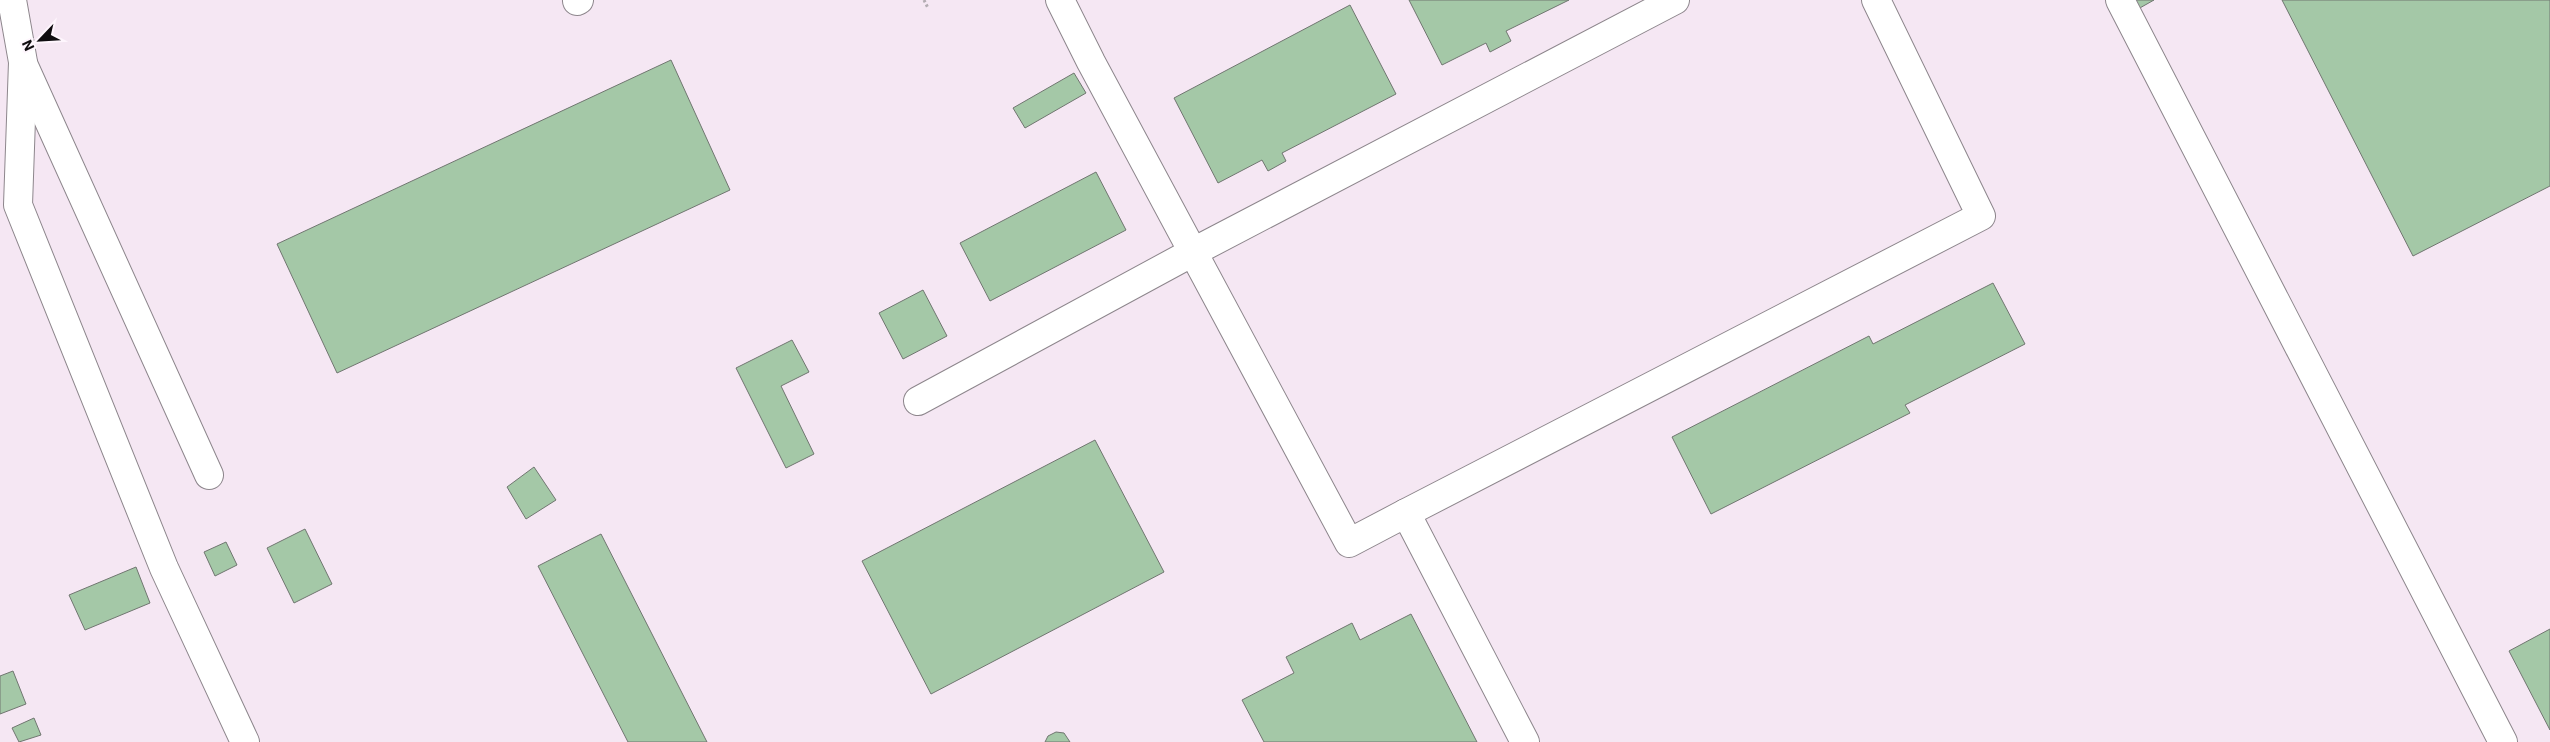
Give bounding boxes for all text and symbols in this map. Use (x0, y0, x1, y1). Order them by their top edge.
north arrow (15, 15, 65, 65)
text: N (19, 38, 38, 53)

